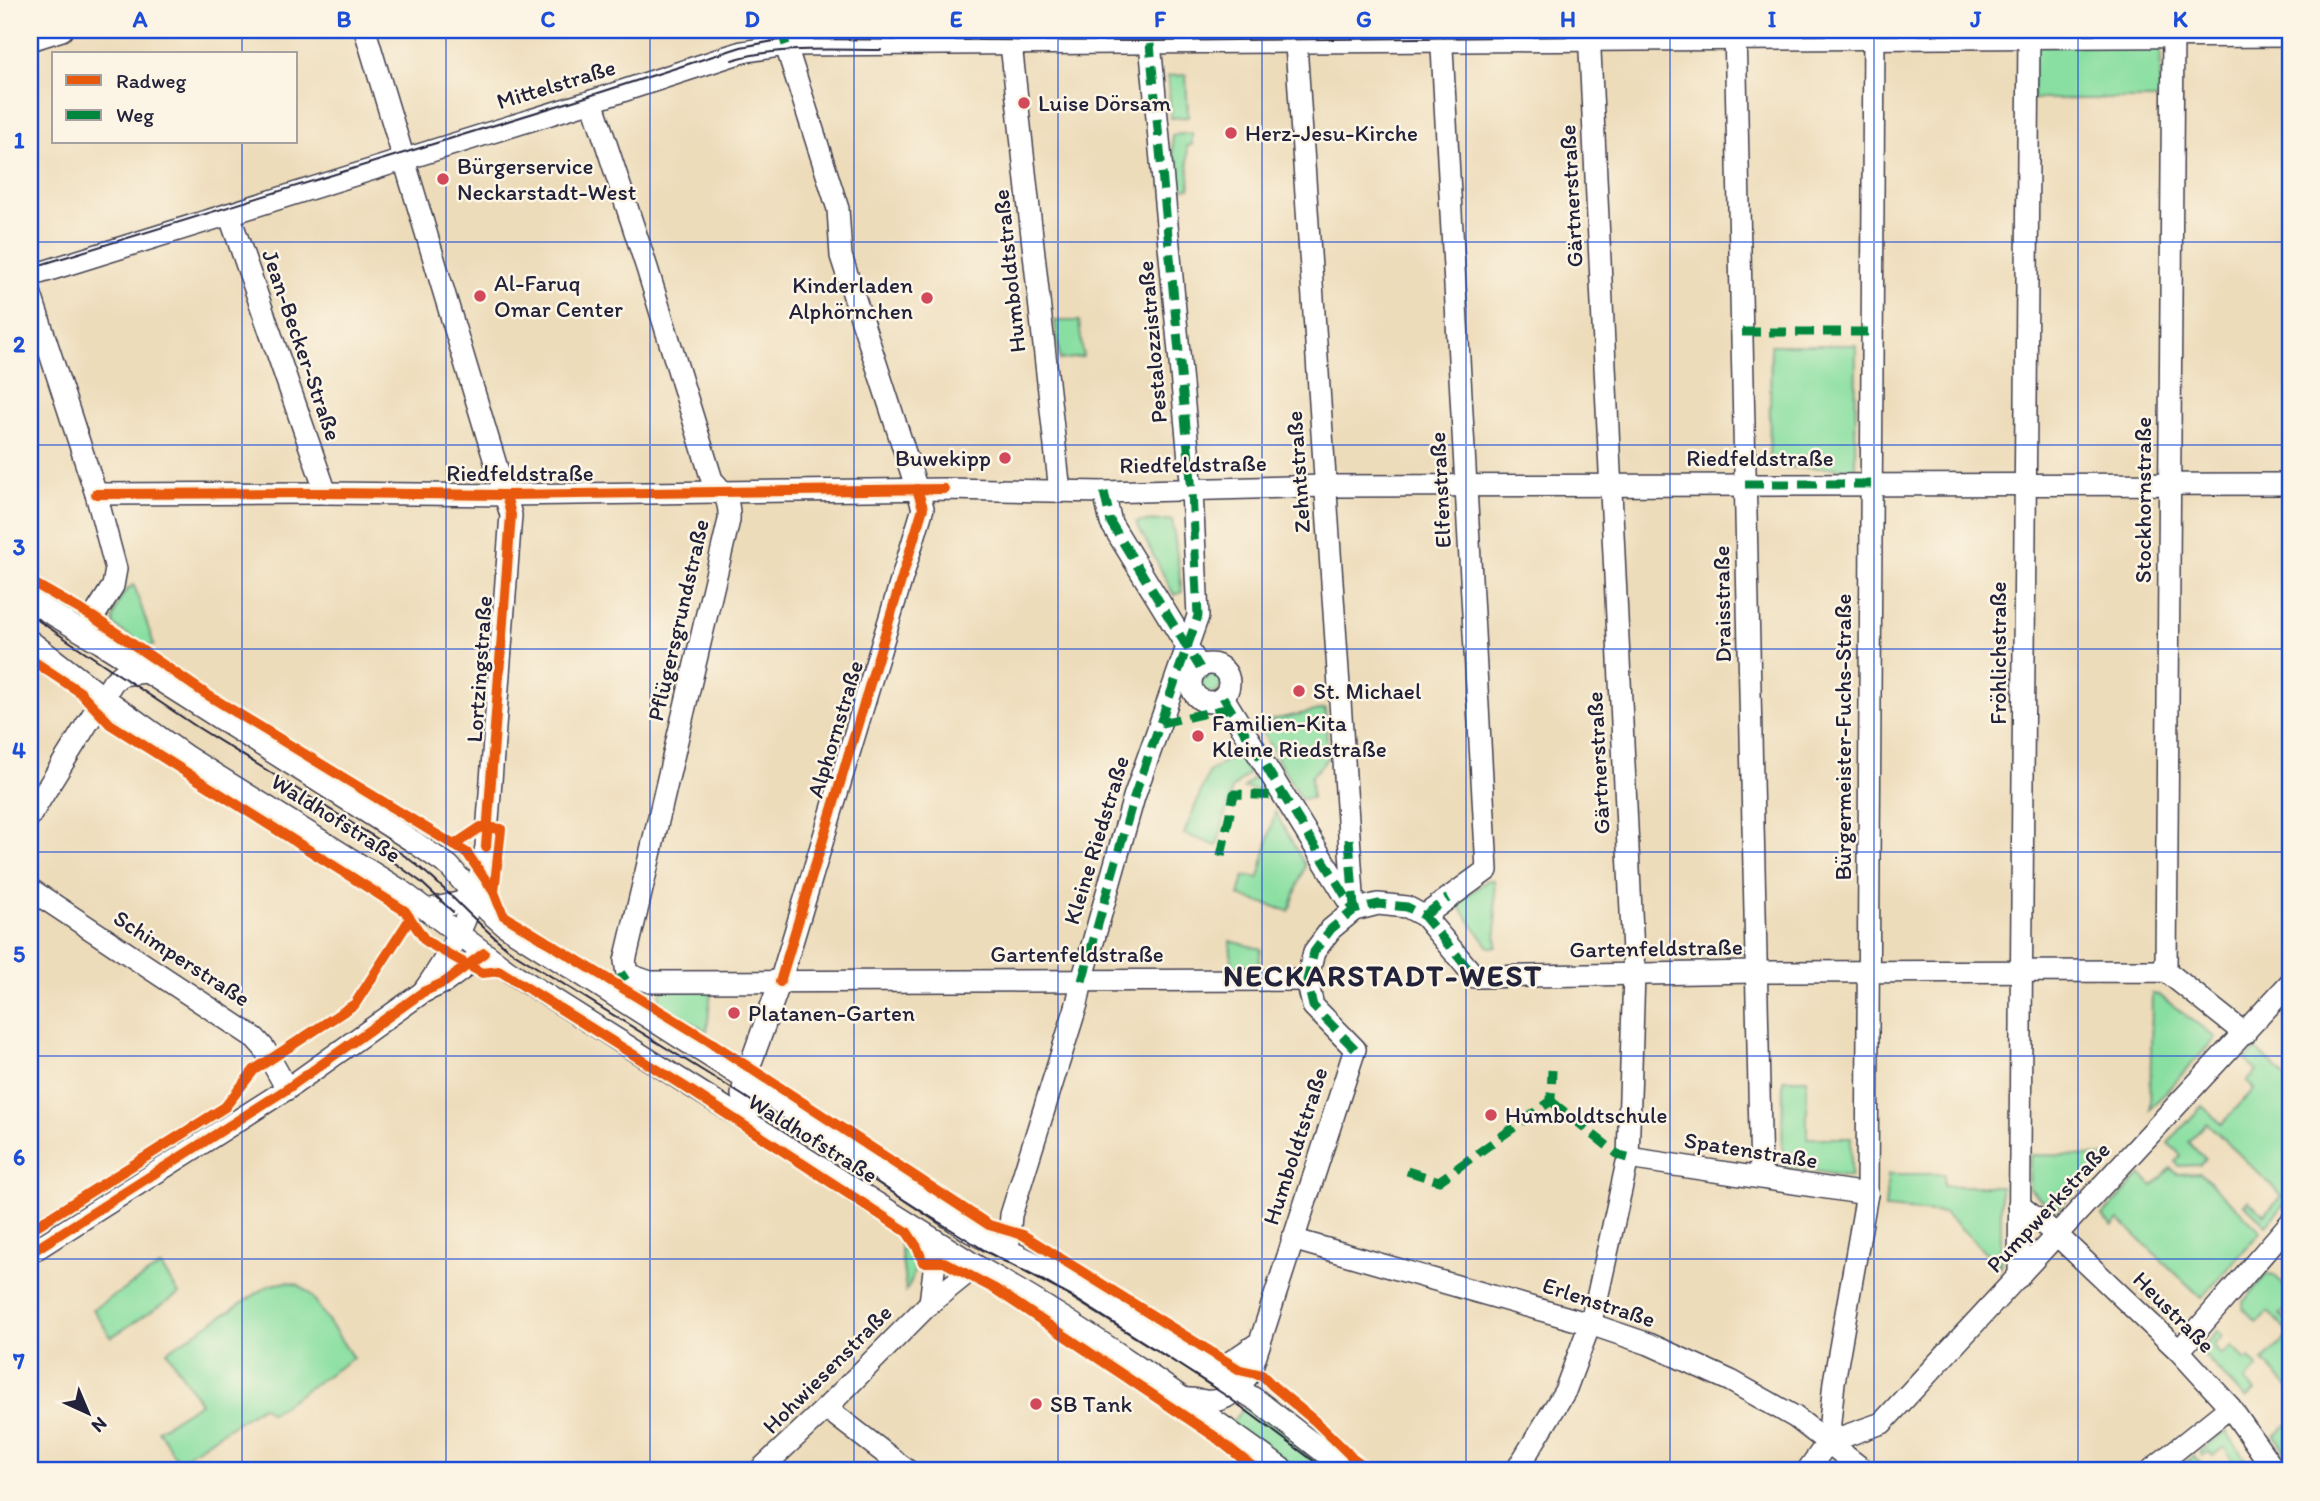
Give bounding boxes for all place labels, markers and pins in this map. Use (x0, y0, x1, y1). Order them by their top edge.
place label: Luise Dörsam (1038, 89, 1171, 117)
marker: Luise Dörsam (1016, 95, 1032, 111)
place label: Herz-Jesu-Kirche (1245, 119, 1418, 147)
marker: Herz-Jesu-Kirche (1223, 125, 1239, 141)
place label: Bürgerservice Neckarstadt-West (457, 152, 637, 206)
marker: Bürgerservice Neckarstadt-West (435, 171, 451, 187)
place label: Al-Faruq Omar Center (494, 269, 623, 323)
place label: Kinderladen Alphörnchen (789, 271, 913, 325)
marker: Al-Faruq Omar Center (472, 288, 488, 304)
marker: Kinderladen Alphörnchen (919, 290, 935, 306)
place label: Buwekipp (895, 444, 991, 472)
marker: Buwekipp (997, 450, 1013, 466)
place label: St. Michael (1313, 677, 1422, 705)
marker: St. Michael (1291, 683, 1307, 699)
place label: Familien-Kita Kleine Riedstraße (1212, 709, 1387, 763)
marker: Familien-Kita Kleine Riedstraße (1190, 728, 1206, 744)
place label: Platanen-Garten (748, 999, 915, 1027)
marker: Platanen-Garten (726, 1005, 742, 1021)
place label: Humboldtschule (1505, 1101, 1667, 1129)
marker: Humboldtschule (1483, 1107, 1499, 1123)
place label: SB Tank (1050, 1390, 1133, 1418)
marker: SB Tank (1028, 1396, 1044, 1412)

